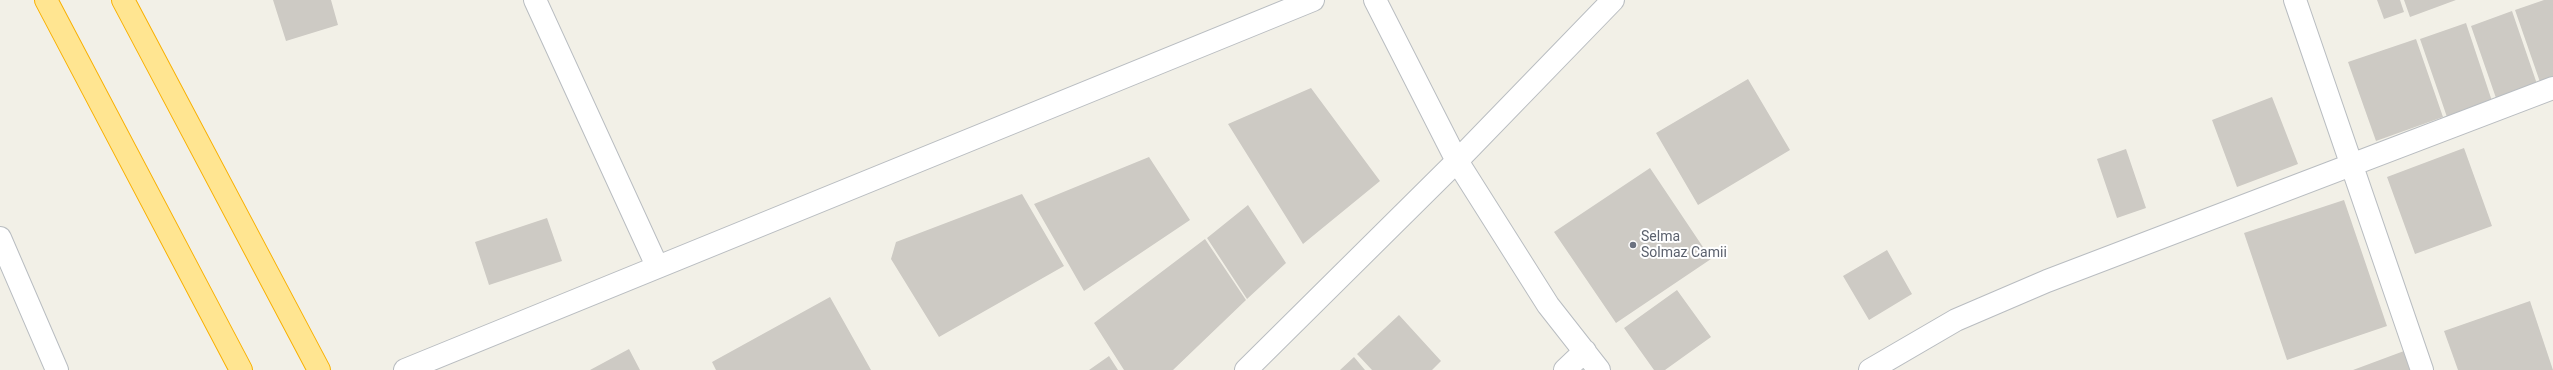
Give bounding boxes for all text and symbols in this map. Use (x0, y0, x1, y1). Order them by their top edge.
place label: Selma Solmaz Camii (1641, 229, 1727, 262)
marker: Selma Solmaz Camii (1628, 240, 1638, 250)

